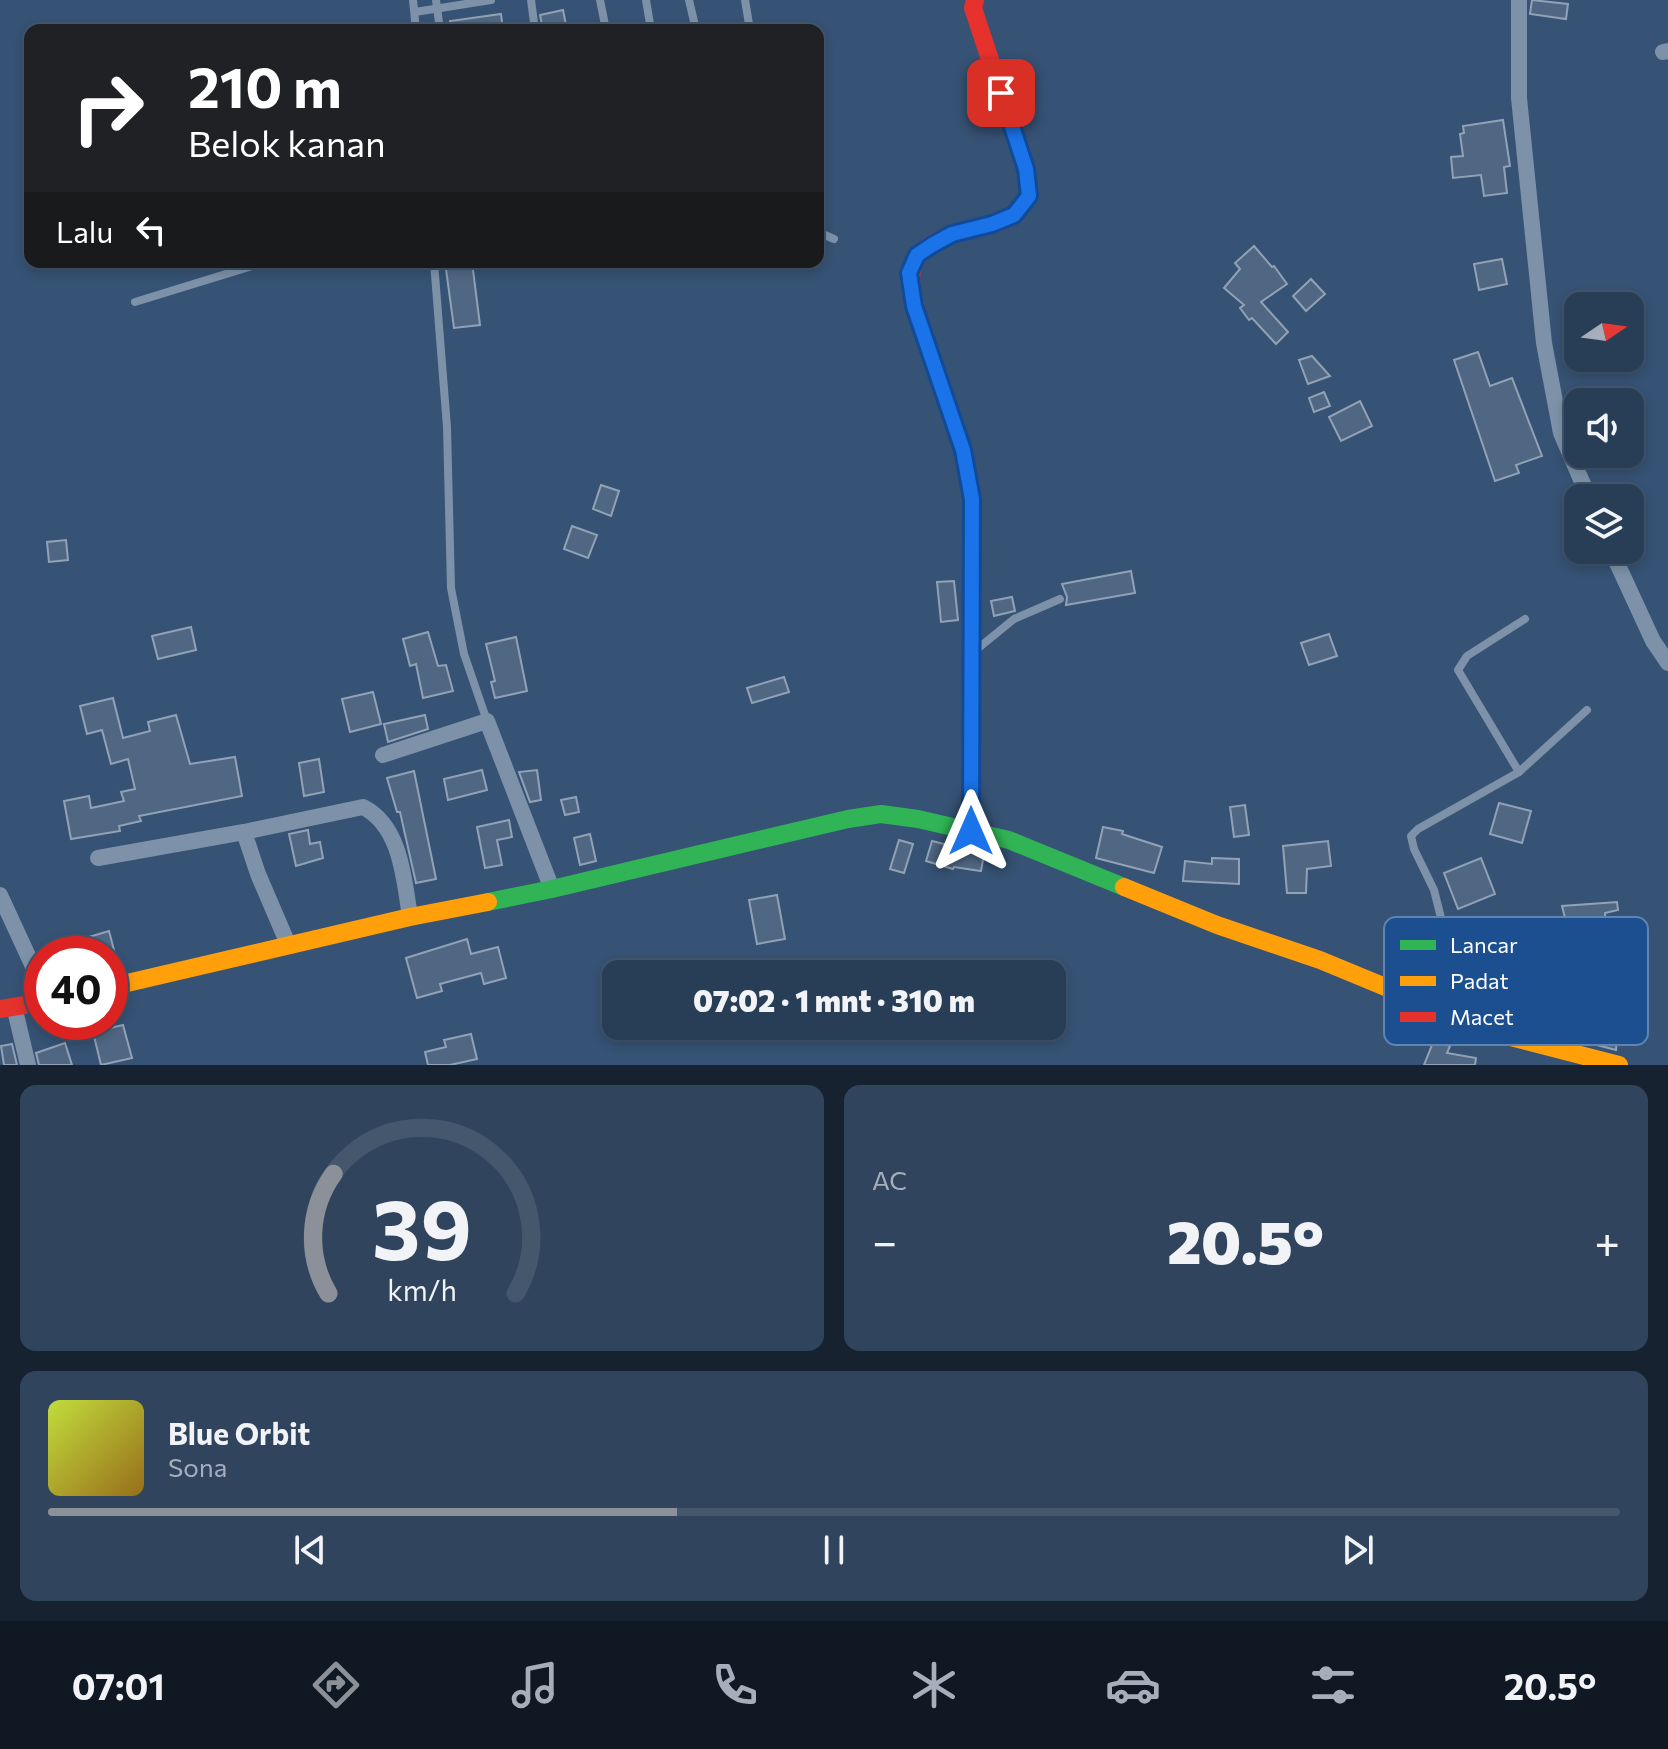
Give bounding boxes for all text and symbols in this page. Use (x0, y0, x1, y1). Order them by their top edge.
text: 210 m (188, 51, 342, 120)
icon: right (56, 56, 160, 160)
pin (967, 59, 1035, 127)
icon: arrive (979, 71, 1023, 115)
text: Belok kanan (188, 120, 386, 164)
icon: left (129, 208, 173, 252)
text: Lalu (56, 212, 113, 249)
north arrow (1564, 292, 1644, 372)
map controls (1564, 292, 1644, 564)
button: sound (1564, 388, 1644, 468)
button: layers (1564, 484, 1644, 564)
position arrow (929, 789, 1013, 873)
legend (1384, 917, 1648, 1045)
text: Lancar (1450, 931, 1518, 958)
speed limit sign: 40 (24, 936, 128, 1040)
text: Padat (1450, 967, 1509, 994)
text: 07:02 · 1 mnt · 310 m (693, 981, 975, 1018)
text: Macet (1450, 1003, 1514, 1030)
text: AC (872, 1164, 907, 1195)
text: 39 (372, 1175, 472, 1277)
text: 20.5° (1167, 1203, 1324, 1276)
text: − (872, 1213, 897, 1267)
text: + (1594, 1213, 1620, 1267)
text: km/h (387, 1272, 457, 1307)
text: Blue Orbit (168, 1414, 310, 1451)
text: Sona (168, 1451, 227, 1482)
icon: previous (288, 1528, 332, 1572)
icon: pause (812, 1528, 856, 1572)
icon: next (1336, 1528, 1380, 1572)
icon: directions (308, 1657, 364, 1713)
icon: music (507, 1657, 563, 1713)
icon: phone (707, 1657, 763, 1713)
icon: climate (906, 1657, 962, 1713)
icon: car (1105, 1657, 1161, 1713)
icon: filters (1305, 1657, 1361, 1713)
text: 07:01 (72, 1663, 165, 1707)
text: 20.5° (1504, 1663, 1596, 1707)

